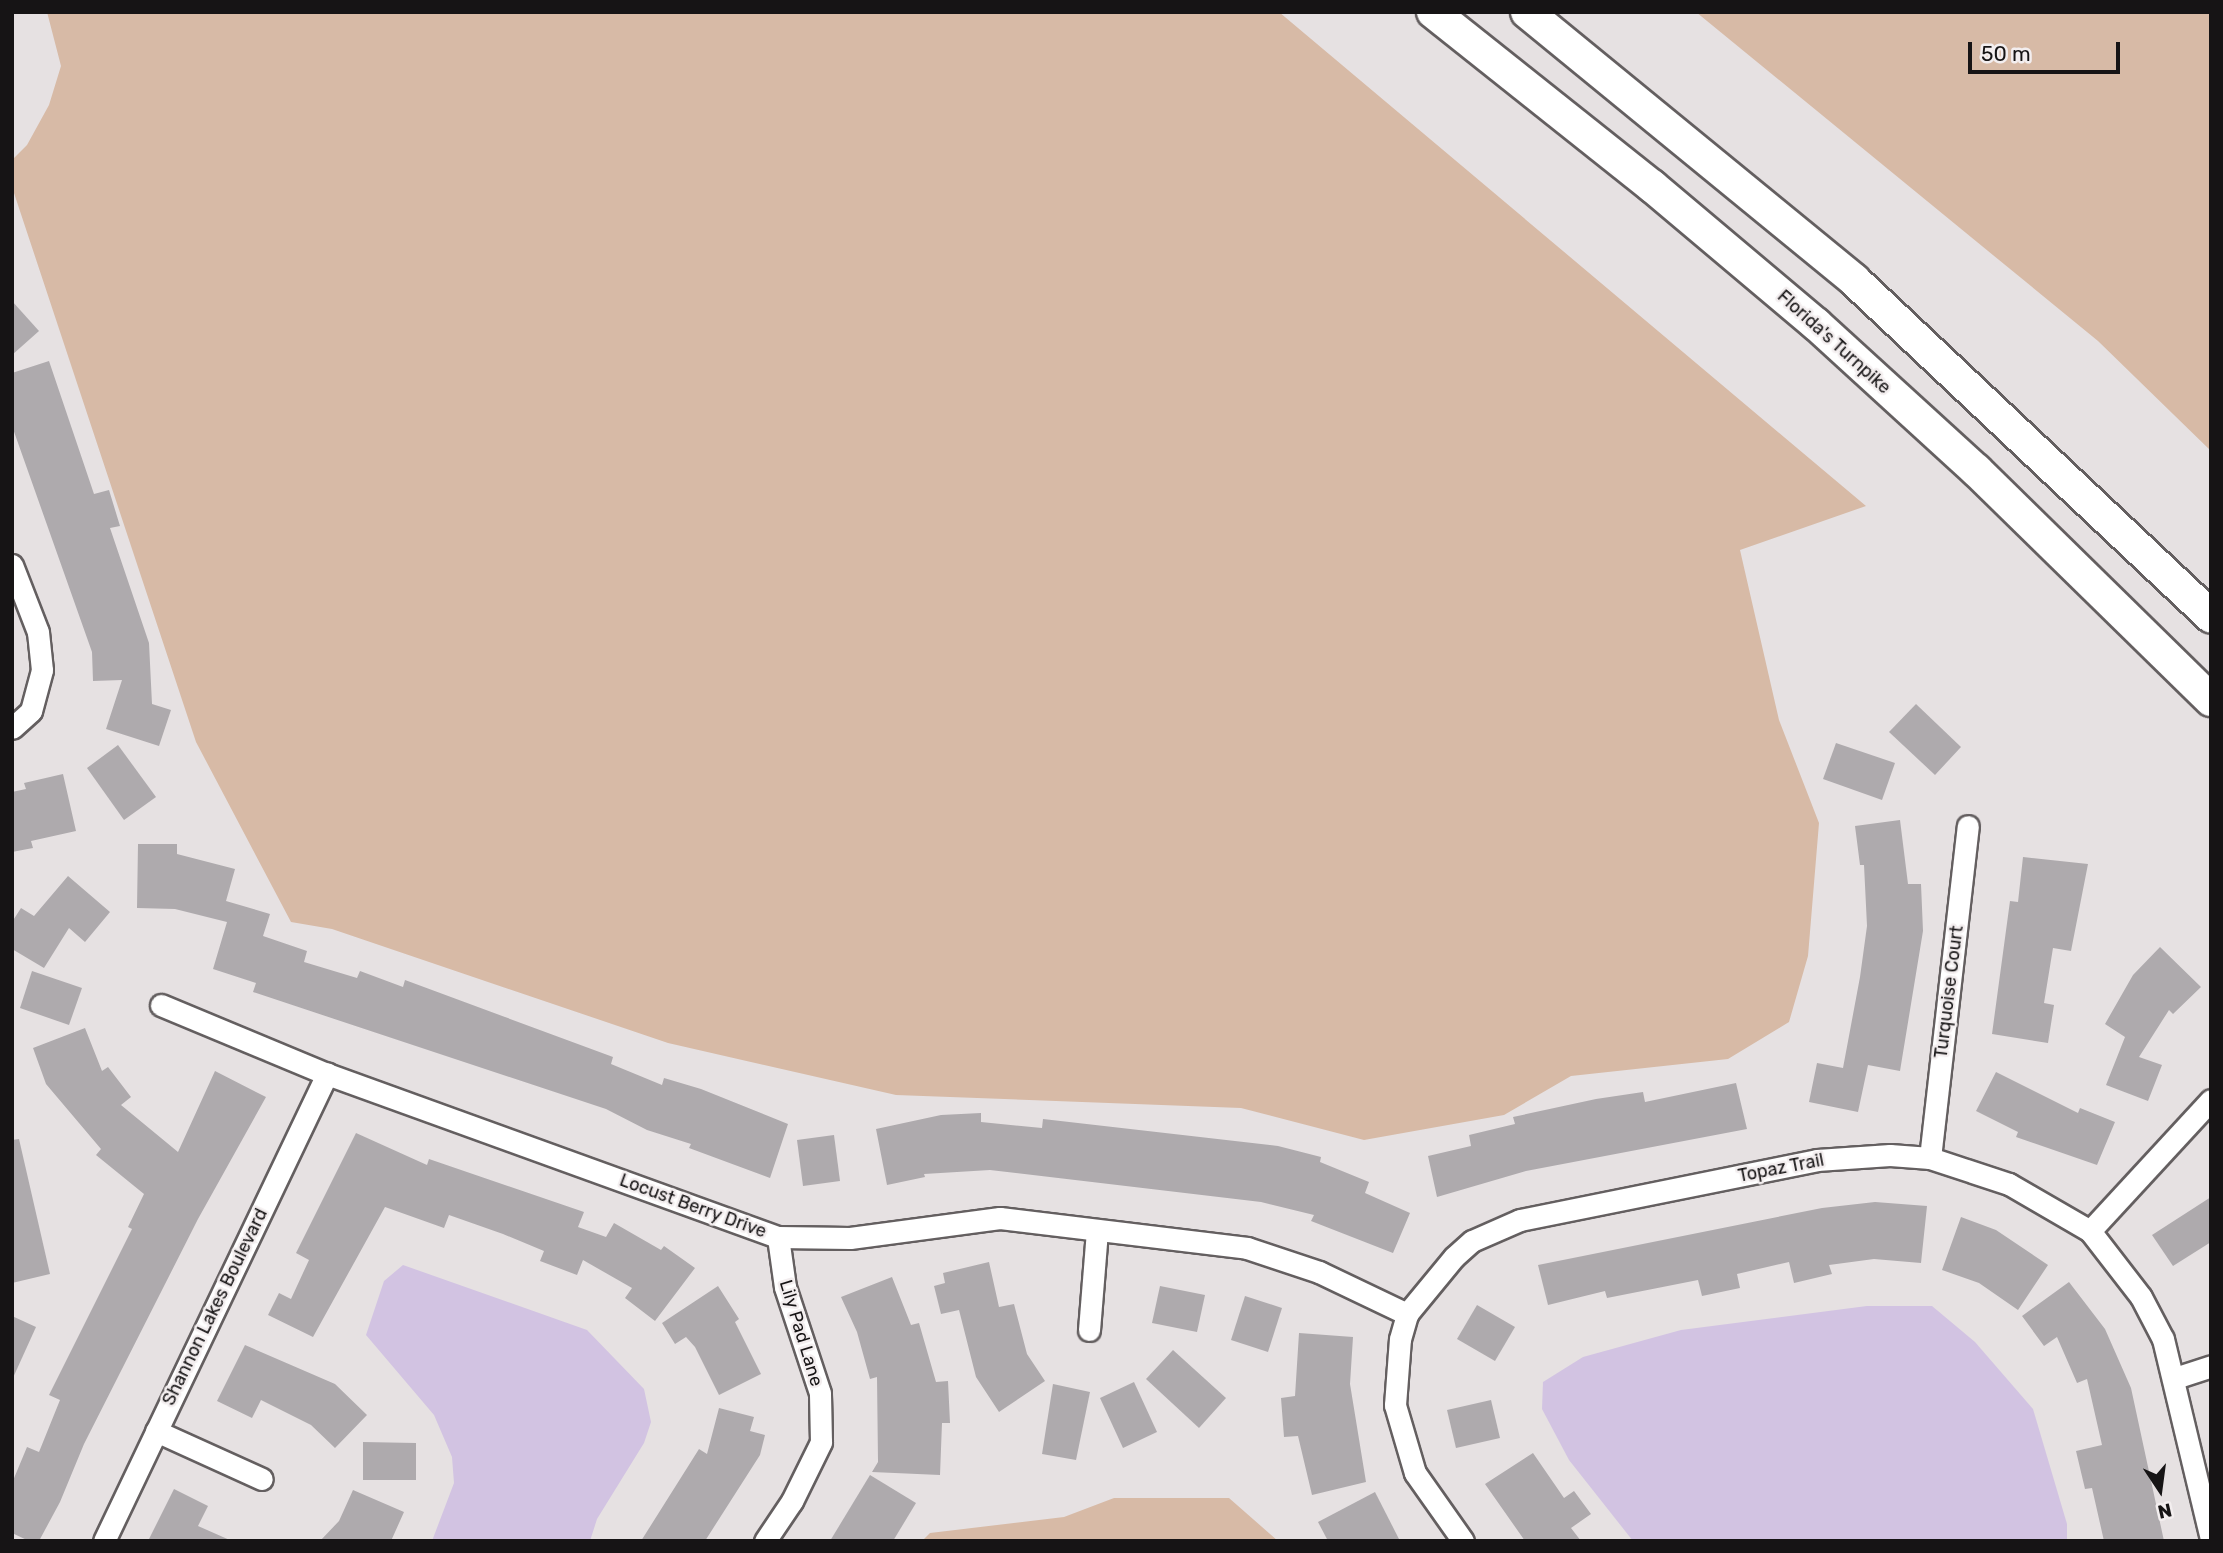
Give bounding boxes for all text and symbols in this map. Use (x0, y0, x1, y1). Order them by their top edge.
scale bar (1971, 28, 2123, 72)
text: 50 m (1981, 41, 2031, 66)
street label: Florida's Turnpike (1773, 285, 1895, 399)
street label: Turquoise Court (1930, 924, 1968, 1060)
street label: Topaz Trail (1736, 1149, 1826, 1187)
street label: Locust Berry Drive (616, 1169, 770, 1243)
street label: Shannon Lakes Boulevard (158, 1205, 272, 1409)
street label: Lily Pad Lane (774, 1277, 828, 1389)
north arrow (2125, 1455, 2195, 1525)
text: N (2156, 1498, 2174, 1524)

